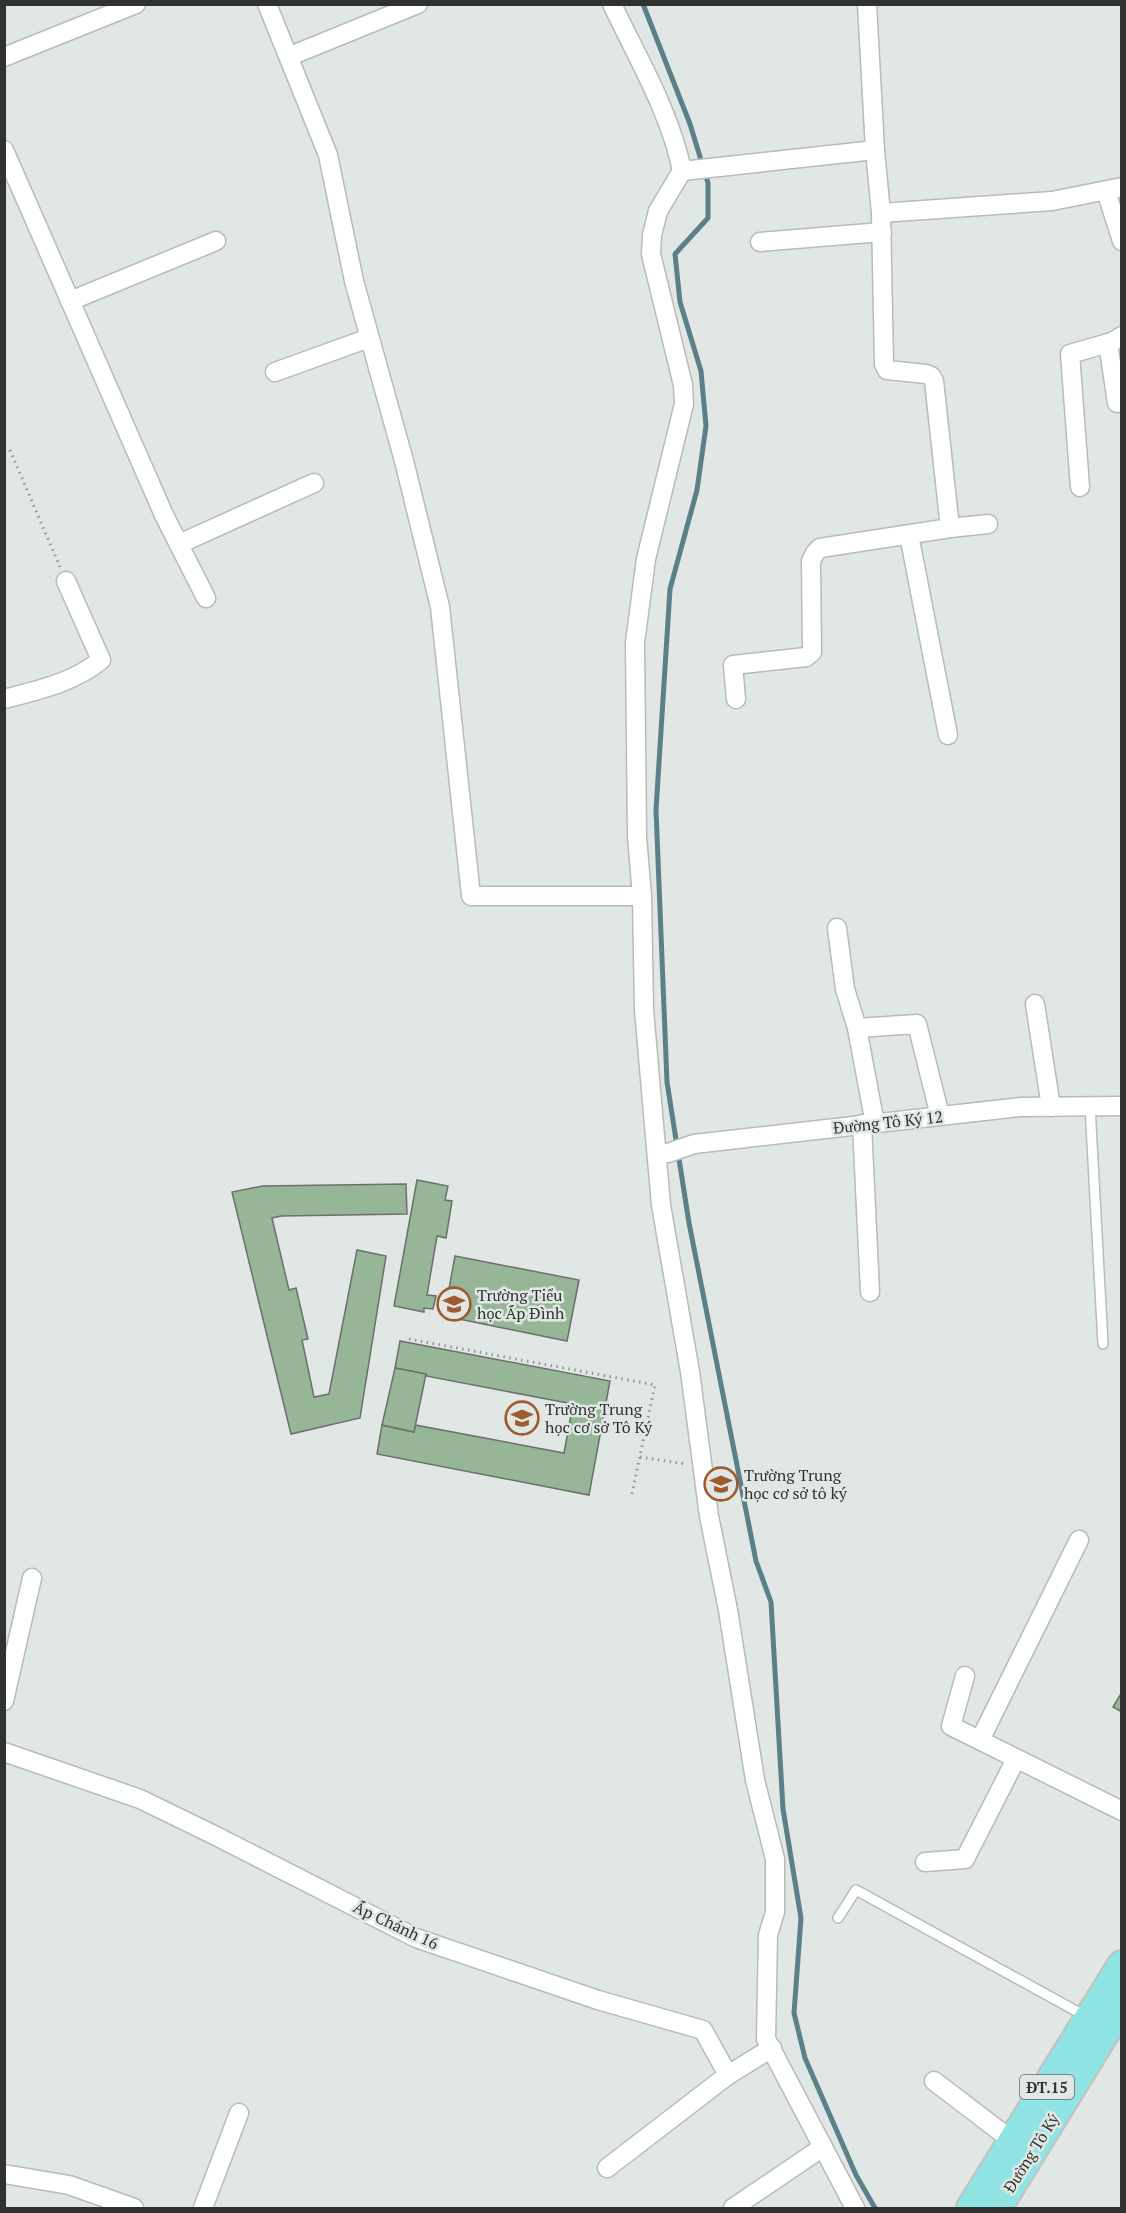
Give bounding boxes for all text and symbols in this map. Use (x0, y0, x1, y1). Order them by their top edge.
street label: Đường Tô Ký 12 (832, 1105, 944, 1139)
place label: Trường Tiểu học Ấp Đình (477, 1284, 565, 1324)
school or university icon: Trường Tiểu học Ấp Đình (436, 1286, 472, 1322)
place label: Trường Trung học cơ sở Tô Ký (545, 1398, 653, 1438)
school or university icon: Trường Trung học cơ sở Tô Ký (504, 1400, 540, 1436)
place label: Trường Trung học cơ sở tô ký (744, 1464, 848, 1504)
school or university icon: Trường Trung học cơ sở tô ký (703, 1466, 739, 1502)
street label: Ấp Chánh 16 (350, 1896, 443, 1954)
road number: ĐT.15 (1020, 2075, 1074, 2099)
street label: Đường Tô Ký (998, 2108, 1065, 2197)

